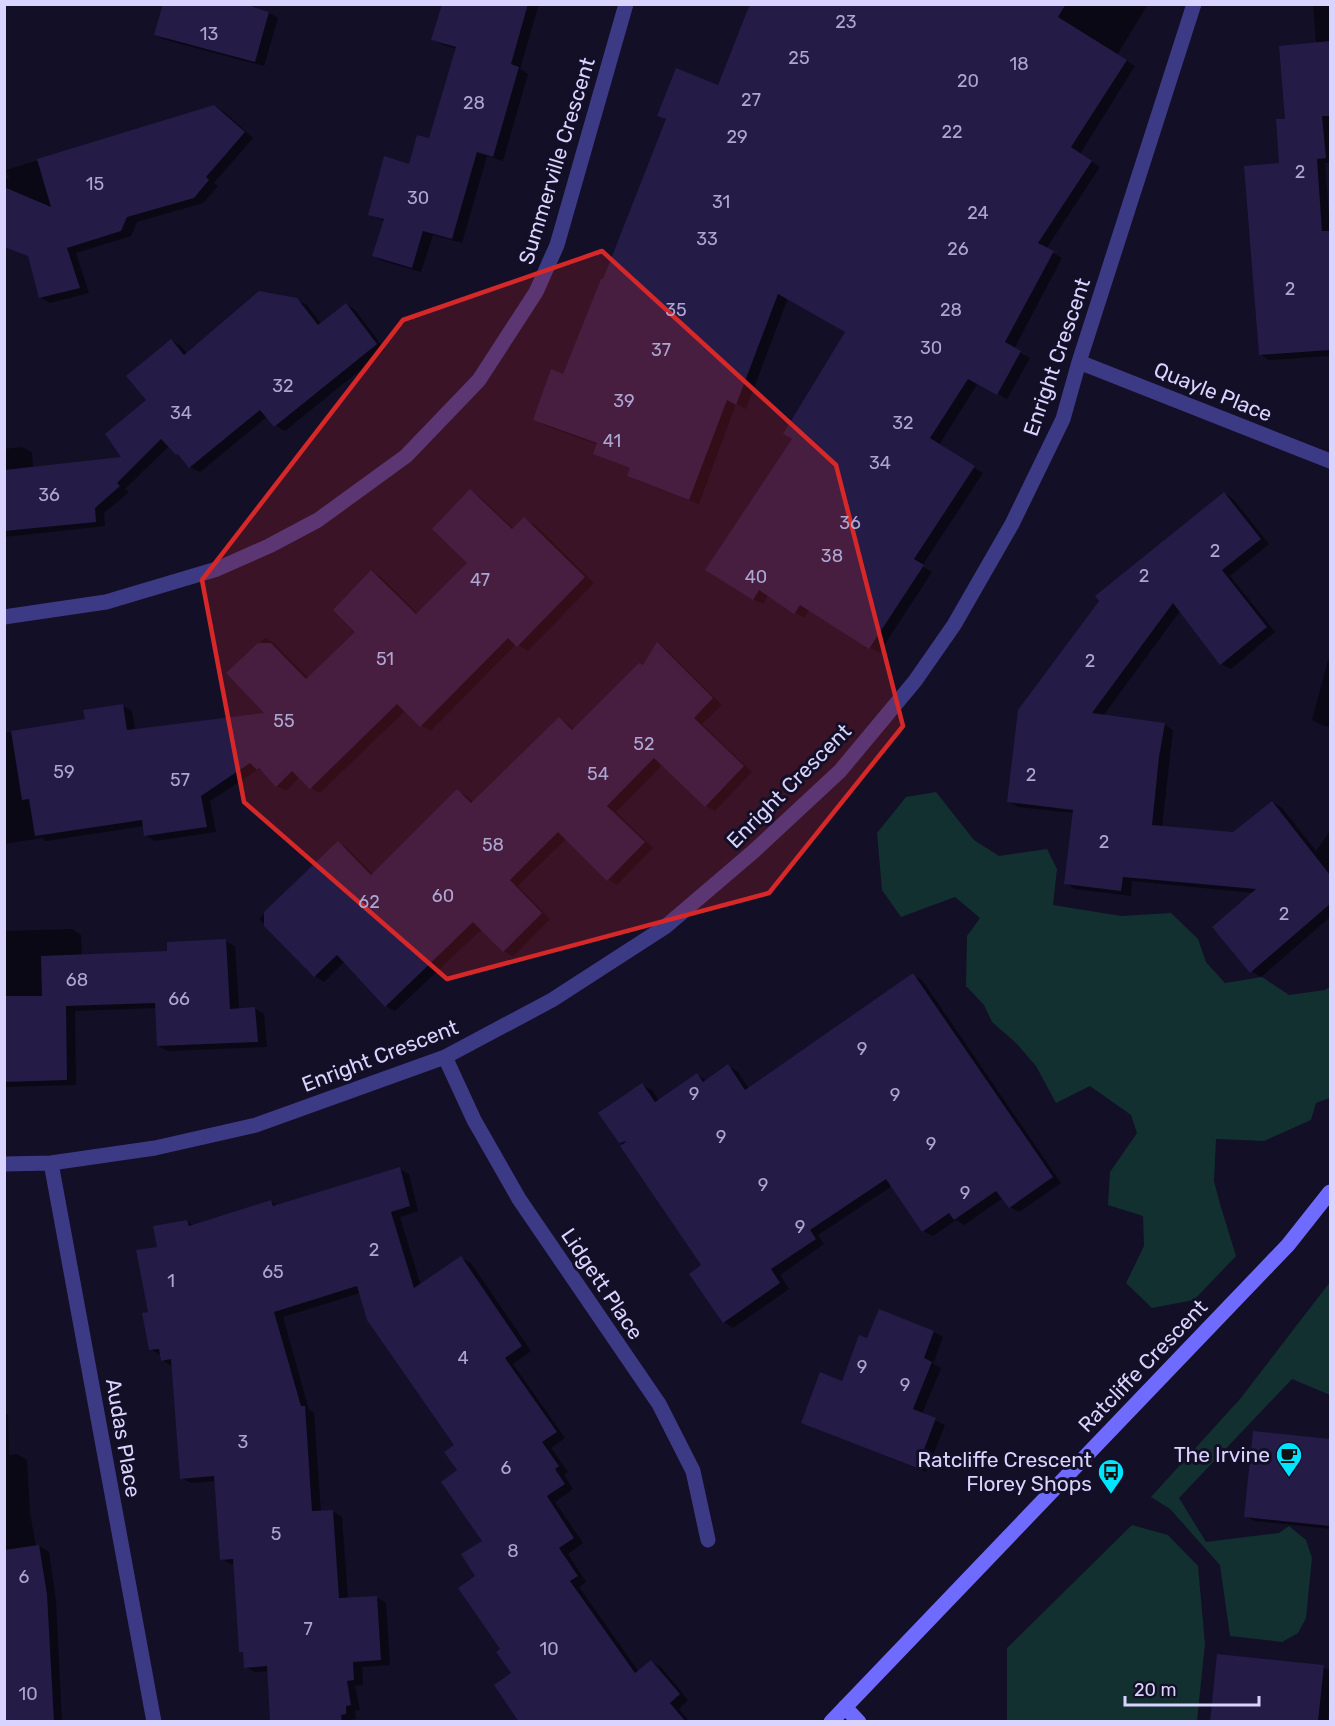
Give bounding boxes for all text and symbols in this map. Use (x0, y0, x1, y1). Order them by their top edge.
house number: 23 (835, 11, 857, 33)
house number: 13 (200, 23, 218, 45)
house number: 25 (788, 47, 810, 69)
house number: 18 (1009, 53, 1029, 75)
street label: Summerville Crescent (513, 54, 600, 267)
house number: 20 (957, 70, 979, 92)
house number: 27 (741, 89, 761, 111)
house number: 28 (463, 92, 485, 114)
house number: 22 (941, 121, 963, 143)
house number: 29 (726, 126, 748, 148)
house number: 2 (1295, 161, 1305, 183)
house number: 15 (86, 173, 104, 195)
house number: 30 (407, 187, 429, 209)
house number: 31 (712, 191, 730, 213)
house number: 24 (967, 202, 989, 224)
house number: 33 (696, 228, 718, 250)
house number: 26 (947, 238, 969, 260)
street label: Enright Crescent (1018, 275, 1095, 439)
house number: 2 (1285, 278, 1295, 300)
house number: 35 (665, 299, 687, 321)
house number: 28 (940, 299, 962, 321)
house number: 30 (920, 337, 942, 359)
house number: 37 (651, 339, 671, 361)
street label: Quayle Place (1150, 356, 1276, 427)
house number: 32 (272, 375, 294, 397)
house number: 39 (613, 390, 635, 412)
house number: 34 (170, 402, 192, 424)
house number: 32 (892, 412, 914, 434)
house number: 41 (603, 430, 621, 452)
house number: 34 (869, 452, 891, 474)
house number: 36 (38, 484, 60, 506)
house number: 36 (839, 512, 861, 534)
house number: 2 (1210, 540, 1220, 562)
house number: 38 (821, 545, 843, 567)
house number: 2 (1139, 565, 1149, 587)
house number: 40 (745, 566, 767, 588)
house number: 47 (470, 569, 490, 591)
house number: 51 (376, 648, 394, 670)
house number: 2 (1085, 650, 1095, 672)
house number: 55 (273, 710, 295, 732)
street label: Enright Crescent (721, 718, 856, 853)
house number: 52 (633, 733, 655, 755)
house number: 59 (53, 761, 75, 783)
house number: 54 (587, 763, 609, 785)
house number: 2 (1026, 764, 1036, 786)
house number: 57 (170, 769, 190, 791)
house number: 2 (1099, 831, 1109, 853)
house number: 58 (482, 834, 504, 856)
house number: 60 (432, 885, 454, 907)
house number: 62 (358, 891, 380, 913)
house number: 2 (1279, 903, 1289, 925)
house number: 68 (66, 969, 88, 991)
house number: 66 (168, 988, 190, 1010)
street label: Enright Crescent (298, 1014, 462, 1097)
house number: 9 (857, 1038, 867, 1060)
house number: 9 (689, 1083, 699, 1105)
house number: 9 (890, 1084, 900, 1106)
house number: 9 (716, 1126, 726, 1148)
house number: 9 (926, 1133, 936, 1155)
house number: 9 (758, 1174, 768, 1196)
house number: 9 (960, 1182, 970, 1204)
house number: 9 (795, 1216, 805, 1238)
street label: Lidgett Place (556, 1223, 649, 1344)
house number: 2 (369, 1239, 379, 1261)
house number: 65 (262, 1261, 284, 1283)
house number: 1 (167, 1270, 175, 1292)
street label: Ratcliffe Crescent (1073, 1294, 1212, 1437)
house number: 4 (457, 1347, 469, 1369)
house number: 9 (857, 1356, 867, 1378)
house number: 9 (900, 1374, 910, 1396)
street label: Audas Place (101, 1377, 146, 1499)
house number: 3 (238, 1431, 248, 1453)
cafe icon: The Irvine (1274, 1440, 1304, 1478)
place label: The Irvine (1174, 1442, 1270, 1467)
place label: Ratcliffe Crescent Florey Shops (917, 1447, 1092, 1496)
house number: 6 (501, 1457, 512, 1479)
bus stop icon: Ratcliffe Crescent Florey Shops (1096, 1457, 1126, 1495)
house number: 5 (271, 1523, 281, 1545)
house number: 8 (507, 1540, 519, 1562)
house number: 6 (19, 1566, 30, 1588)
house number: 7 (303, 1618, 313, 1640)
house number: 10 (539, 1638, 559, 1660)
scale bar (1125, 1669, 1258, 1707)
text: 20 m (1134, 1679, 1176, 1701)
house number: 10 (18, 1683, 38, 1705)

